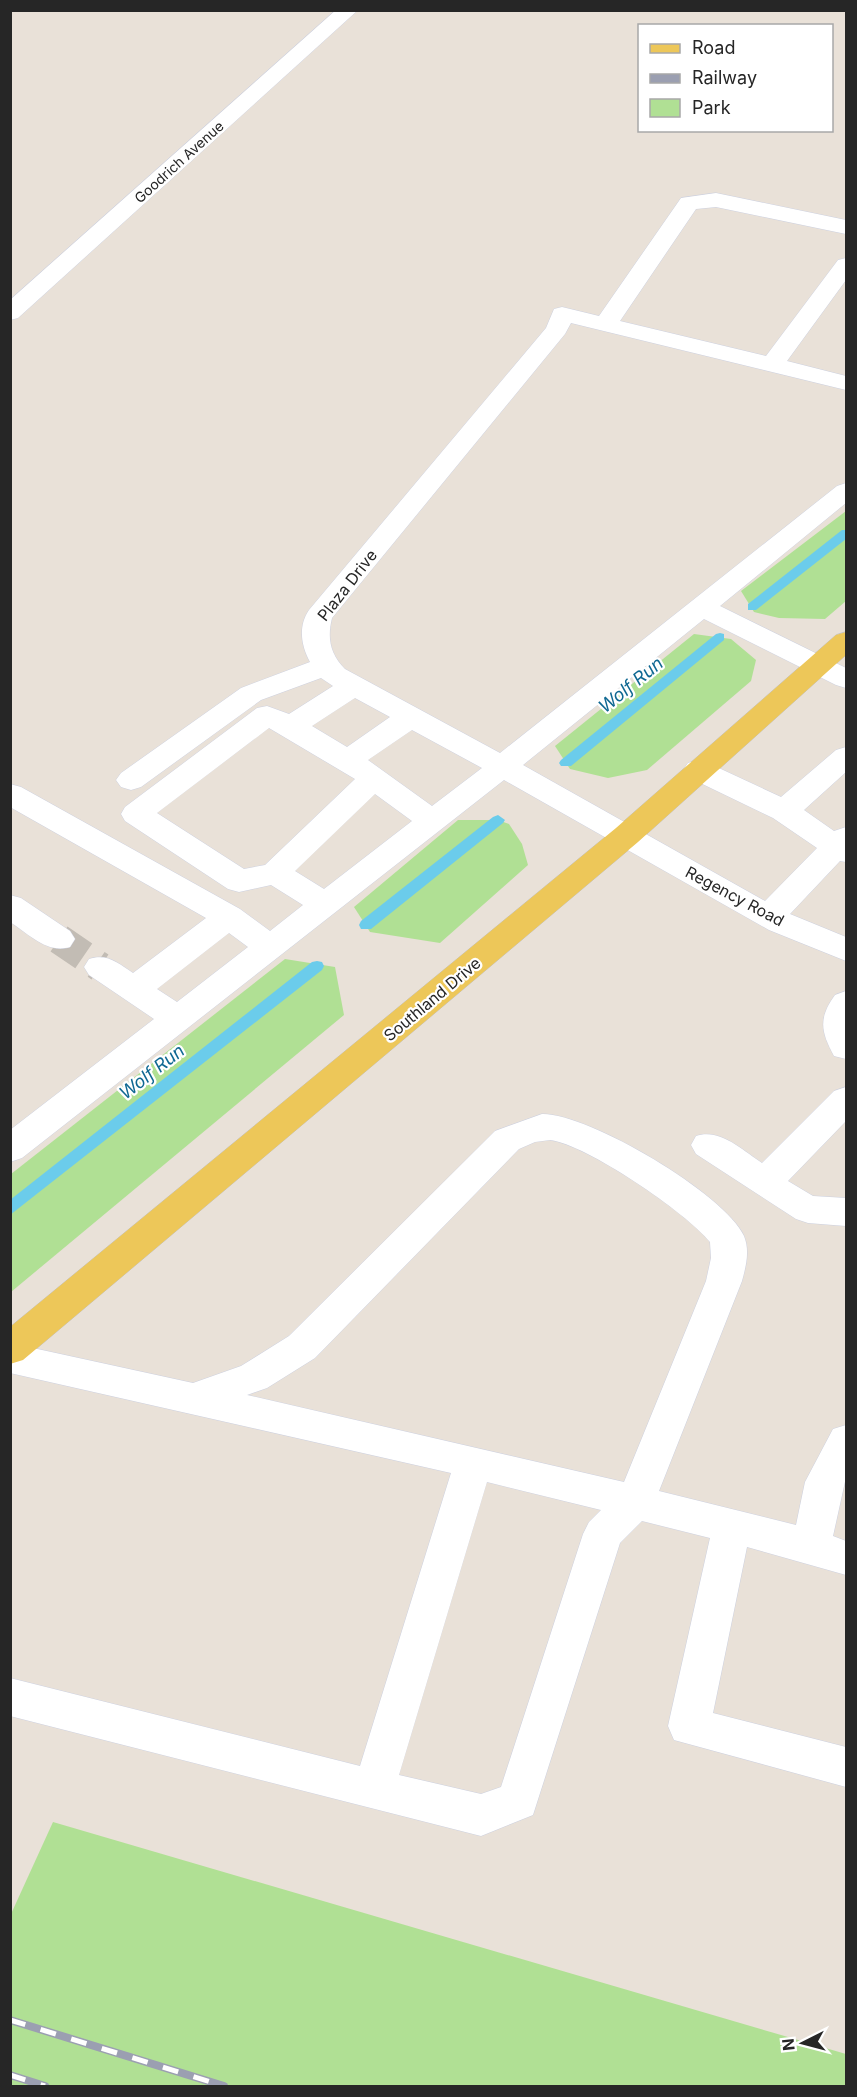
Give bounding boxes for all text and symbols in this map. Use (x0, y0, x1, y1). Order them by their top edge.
legend (638, 24, 833, 132)
text: Road (692, 37, 735, 58)
text: Railway (692, 67, 757, 88)
text: Park (692, 97, 731, 118)
street label: Goodrich Avenue (131, 117, 227, 206)
street label: Plaza Drive (313, 545, 381, 625)
water label: Wolf Run (594, 652, 667, 717)
street label: Regency Road (682, 862, 788, 930)
street label: Southland Drive (379, 953, 485, 1045)
water label: Wolf Run (115, 1040, 188, 1103)
north arrow (773, 2013, 833, 2073)
text: N (777, 2037, 799, 2052)

